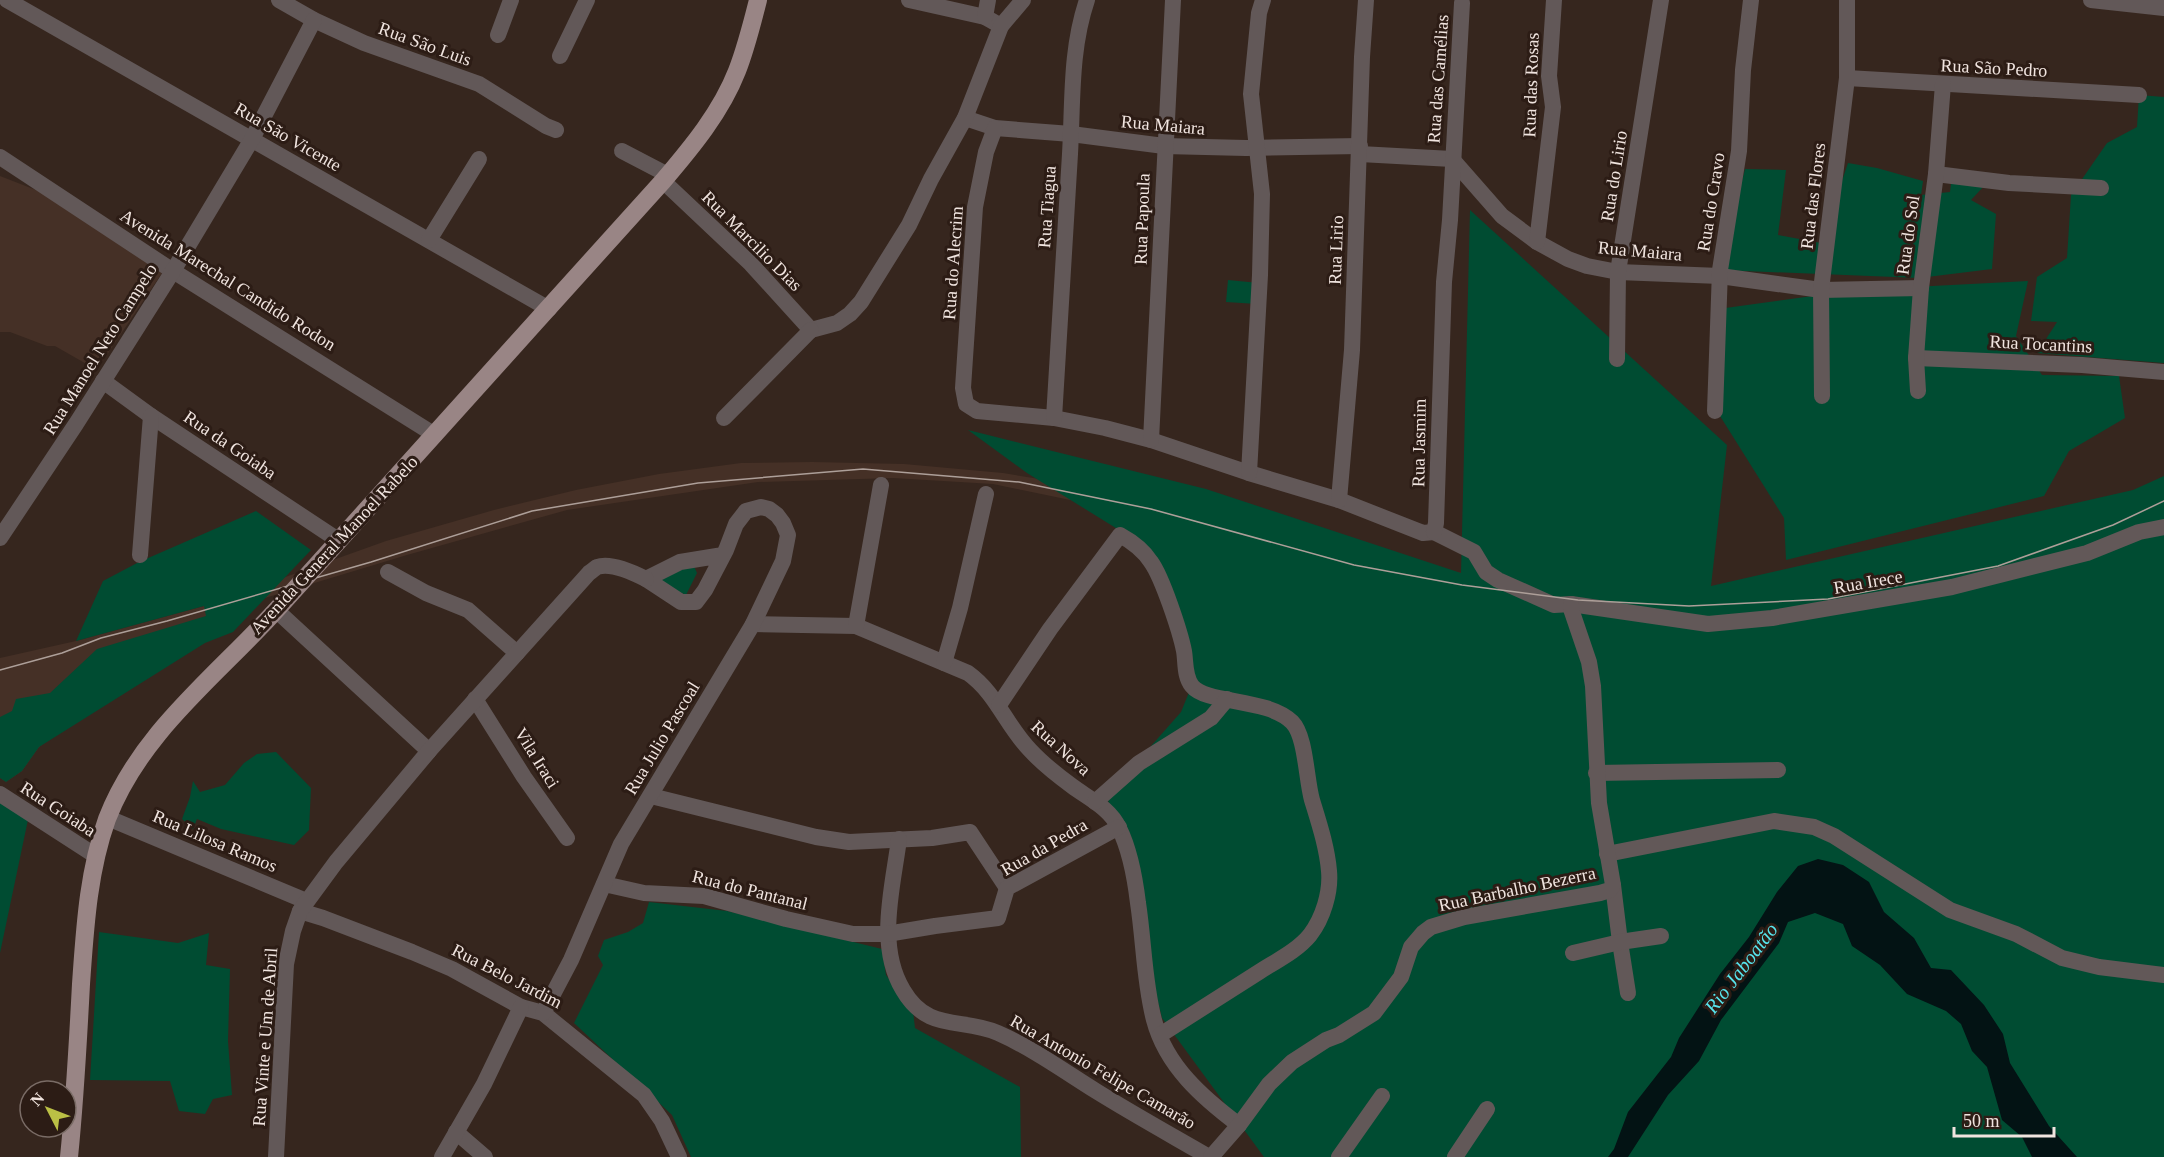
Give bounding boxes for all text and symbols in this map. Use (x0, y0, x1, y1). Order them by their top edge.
street label: Rua das Camélias (1424, 14, 1452, 144)
street label: Rua São Luis (376, 18, 474, 70)
street label: Rua das Rosas (1519, 32, 1543, 138)
street label: Rua São Pedro (1940, 55, 2048, 81)
street label: Rua São Vicente (231, 98, 345, 176)
street label: Rua Maiara (1120, 111, 1206, 139)
street label: Rua do Lirio (1597, 129, 1631, 223)
street label: Rua das Flores (1797, 142, 1829, 250)
street label: Rua do Cravo (1693, 151, 1729, 253)
street label: Rua Tiagua (1034, 165, 1060, 249)
street label: Rua Papoula (1130, 173, 1154, 265)
street label: Rua Marcilio Dias (698, 187, 806, 295)
street label: Rua do Sol (1893, 194, 1923, 276)
street label: Avenida Marechal Candido Rodon (117, 205, 339, 355)
street label: Rua do Alecrim (939, 205, 967, 321)
street label: Rua Lirio (1325, 215, 1347, 285)
street label: Rua Maiara (1597, 237, 1683, 265)
street label: Rua Manoel Neto Campelo (39, 260, 161, 438)
street label: Rua Tocantins (1989, 331, 2093, 357)
street label: Rua Jasmim (1408, 399, 1430, 487)
street label: Rua da Goiaba (180, 407, 280, 483)
street label: Avenida General Manoel Rabelo (246, 452, 422, 638)
street label: Rua Irece (1832, 566, 1904, 598)
street label: Rua Julio Pascoal (620, 678, 704, 798)
street label: Rua Nova (1027, 716, 1095, 780)
street label: Vila Iraci (511, 724, 563, 792)
street label: Rua Goiaba (17, 777, 99, 841)
street label: Rua Lilosa Ramos (150, 806, 280, 876)
street label: Rua da Pedra (997, 814, 1091, 880)
street label: Rua Barbalho Bezerra (1437, 863, 1597, 915)
street label: Rua do Pantanal (690, 866, 810, 914)
water label: Rio Jaboatão (1699, 919, 1782, 1018)
street label: Rua Belo Jardim (449, 940, 565, 1012)
street label: Rua Vinte e Um de Abril (249, 947, 281, 1127)
street label: Rua Antonio Felipe Camarão (1007, 1011, 1199, 1133)
north arrow (18, 1079, 78, 1139)
text: N (27, 1089, 48, 1109)
scale bar (1954, 1100, 2054, 1138)
text: 50 m (1963, 1111, 2000, 1131)

